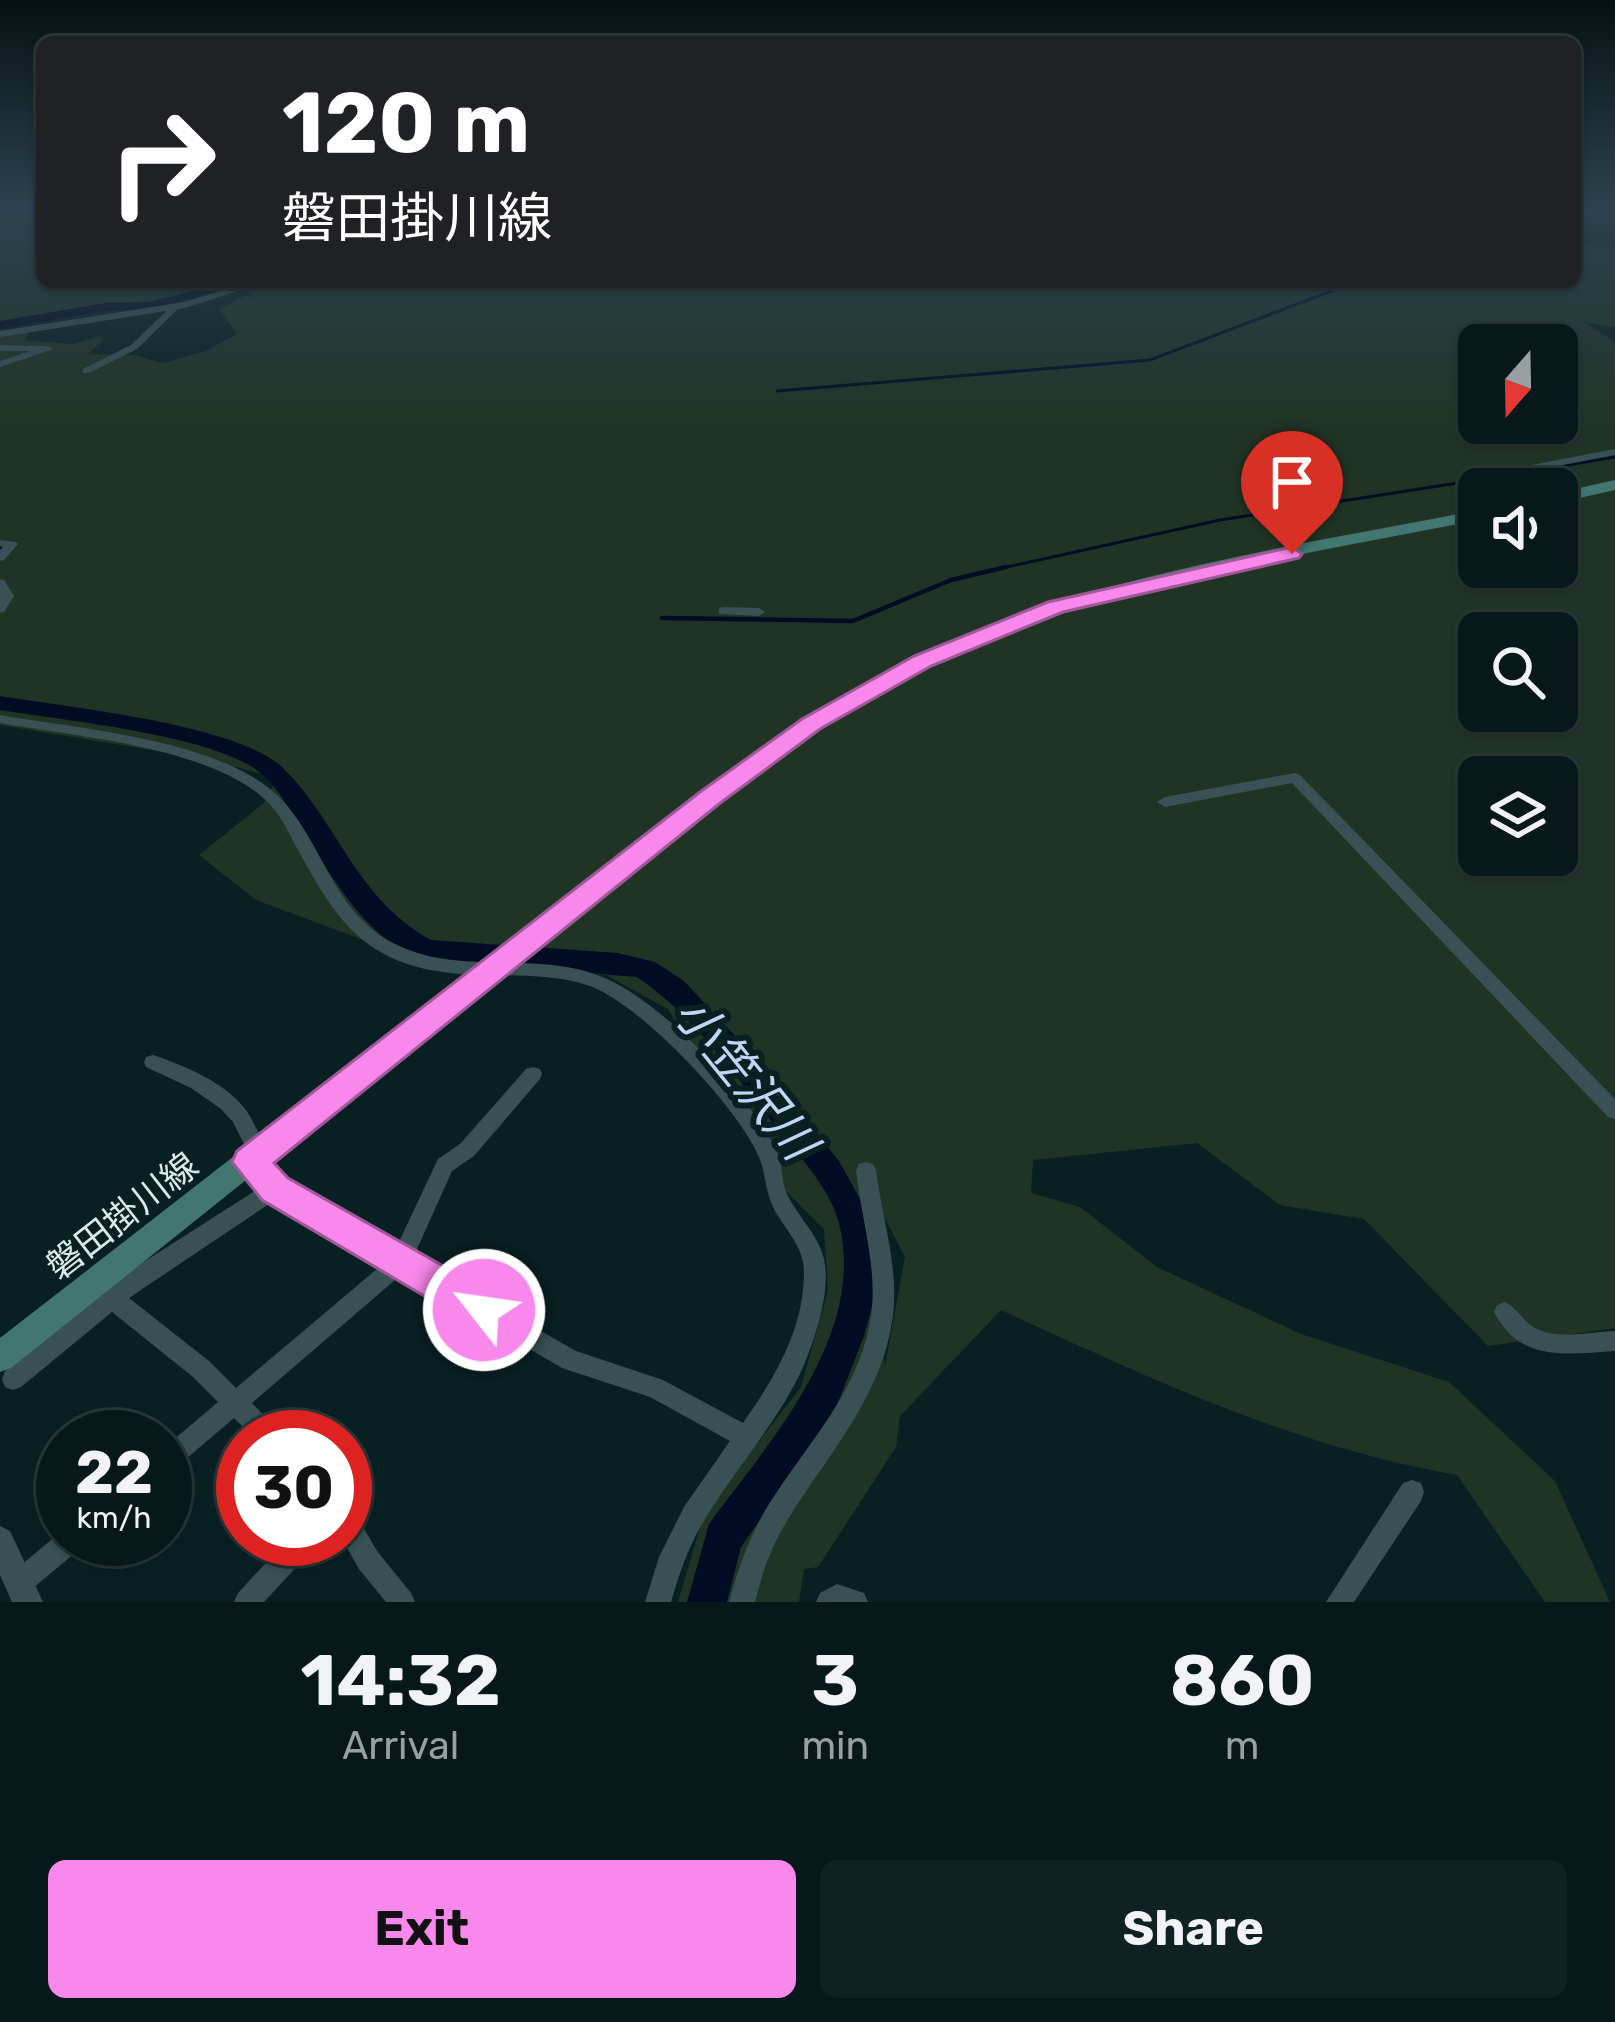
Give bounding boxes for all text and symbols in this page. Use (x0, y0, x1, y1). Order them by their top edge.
text: 120 m (282, 73, 530, 173)
icon: right (84, 84, 240, 240)
text: 磐田掛川線 (282, 187, 552, 251)
north arrow (1458, 324, 1578, 444)
map controls (1458, 324, 1578, 876)
pin (1241, 431, 1343, 554)
icon: arrive (1259, 449, 1325, 515)
button: sound (1458, 468, 1578, 588)
button: search (1458, 612, 1578, 732)
button: layers (1458, 756, 1578, 876)
water label: 小笠沢川 (662, 985, 831, 1174)
street label: 磐田掛川線 (38, 1144, 206, 1288)
position arrow (421, 1247, 547, 1373)
speed limit sign: 30 (216, 1410, 372, 1566)
text: 22 (75, 1437, 153, 1508)
text: km/h (77, 1500, 151, 1536)
text: 14:32 (301, 1638, 501, 1723)
text: 3 (812, 1638, 859, 1723)
text: 860 (1170, 1638, 1314, 1723)
text: Arrival (342, 1723, 459, 1769)
text: min (801, 1723, 869, 1769)
text: m (1225, 1723, 1259, 1769)
button: Exit (48, 1860, 796, 1998)
button: Share (820, 1860, 1567, 1998)

